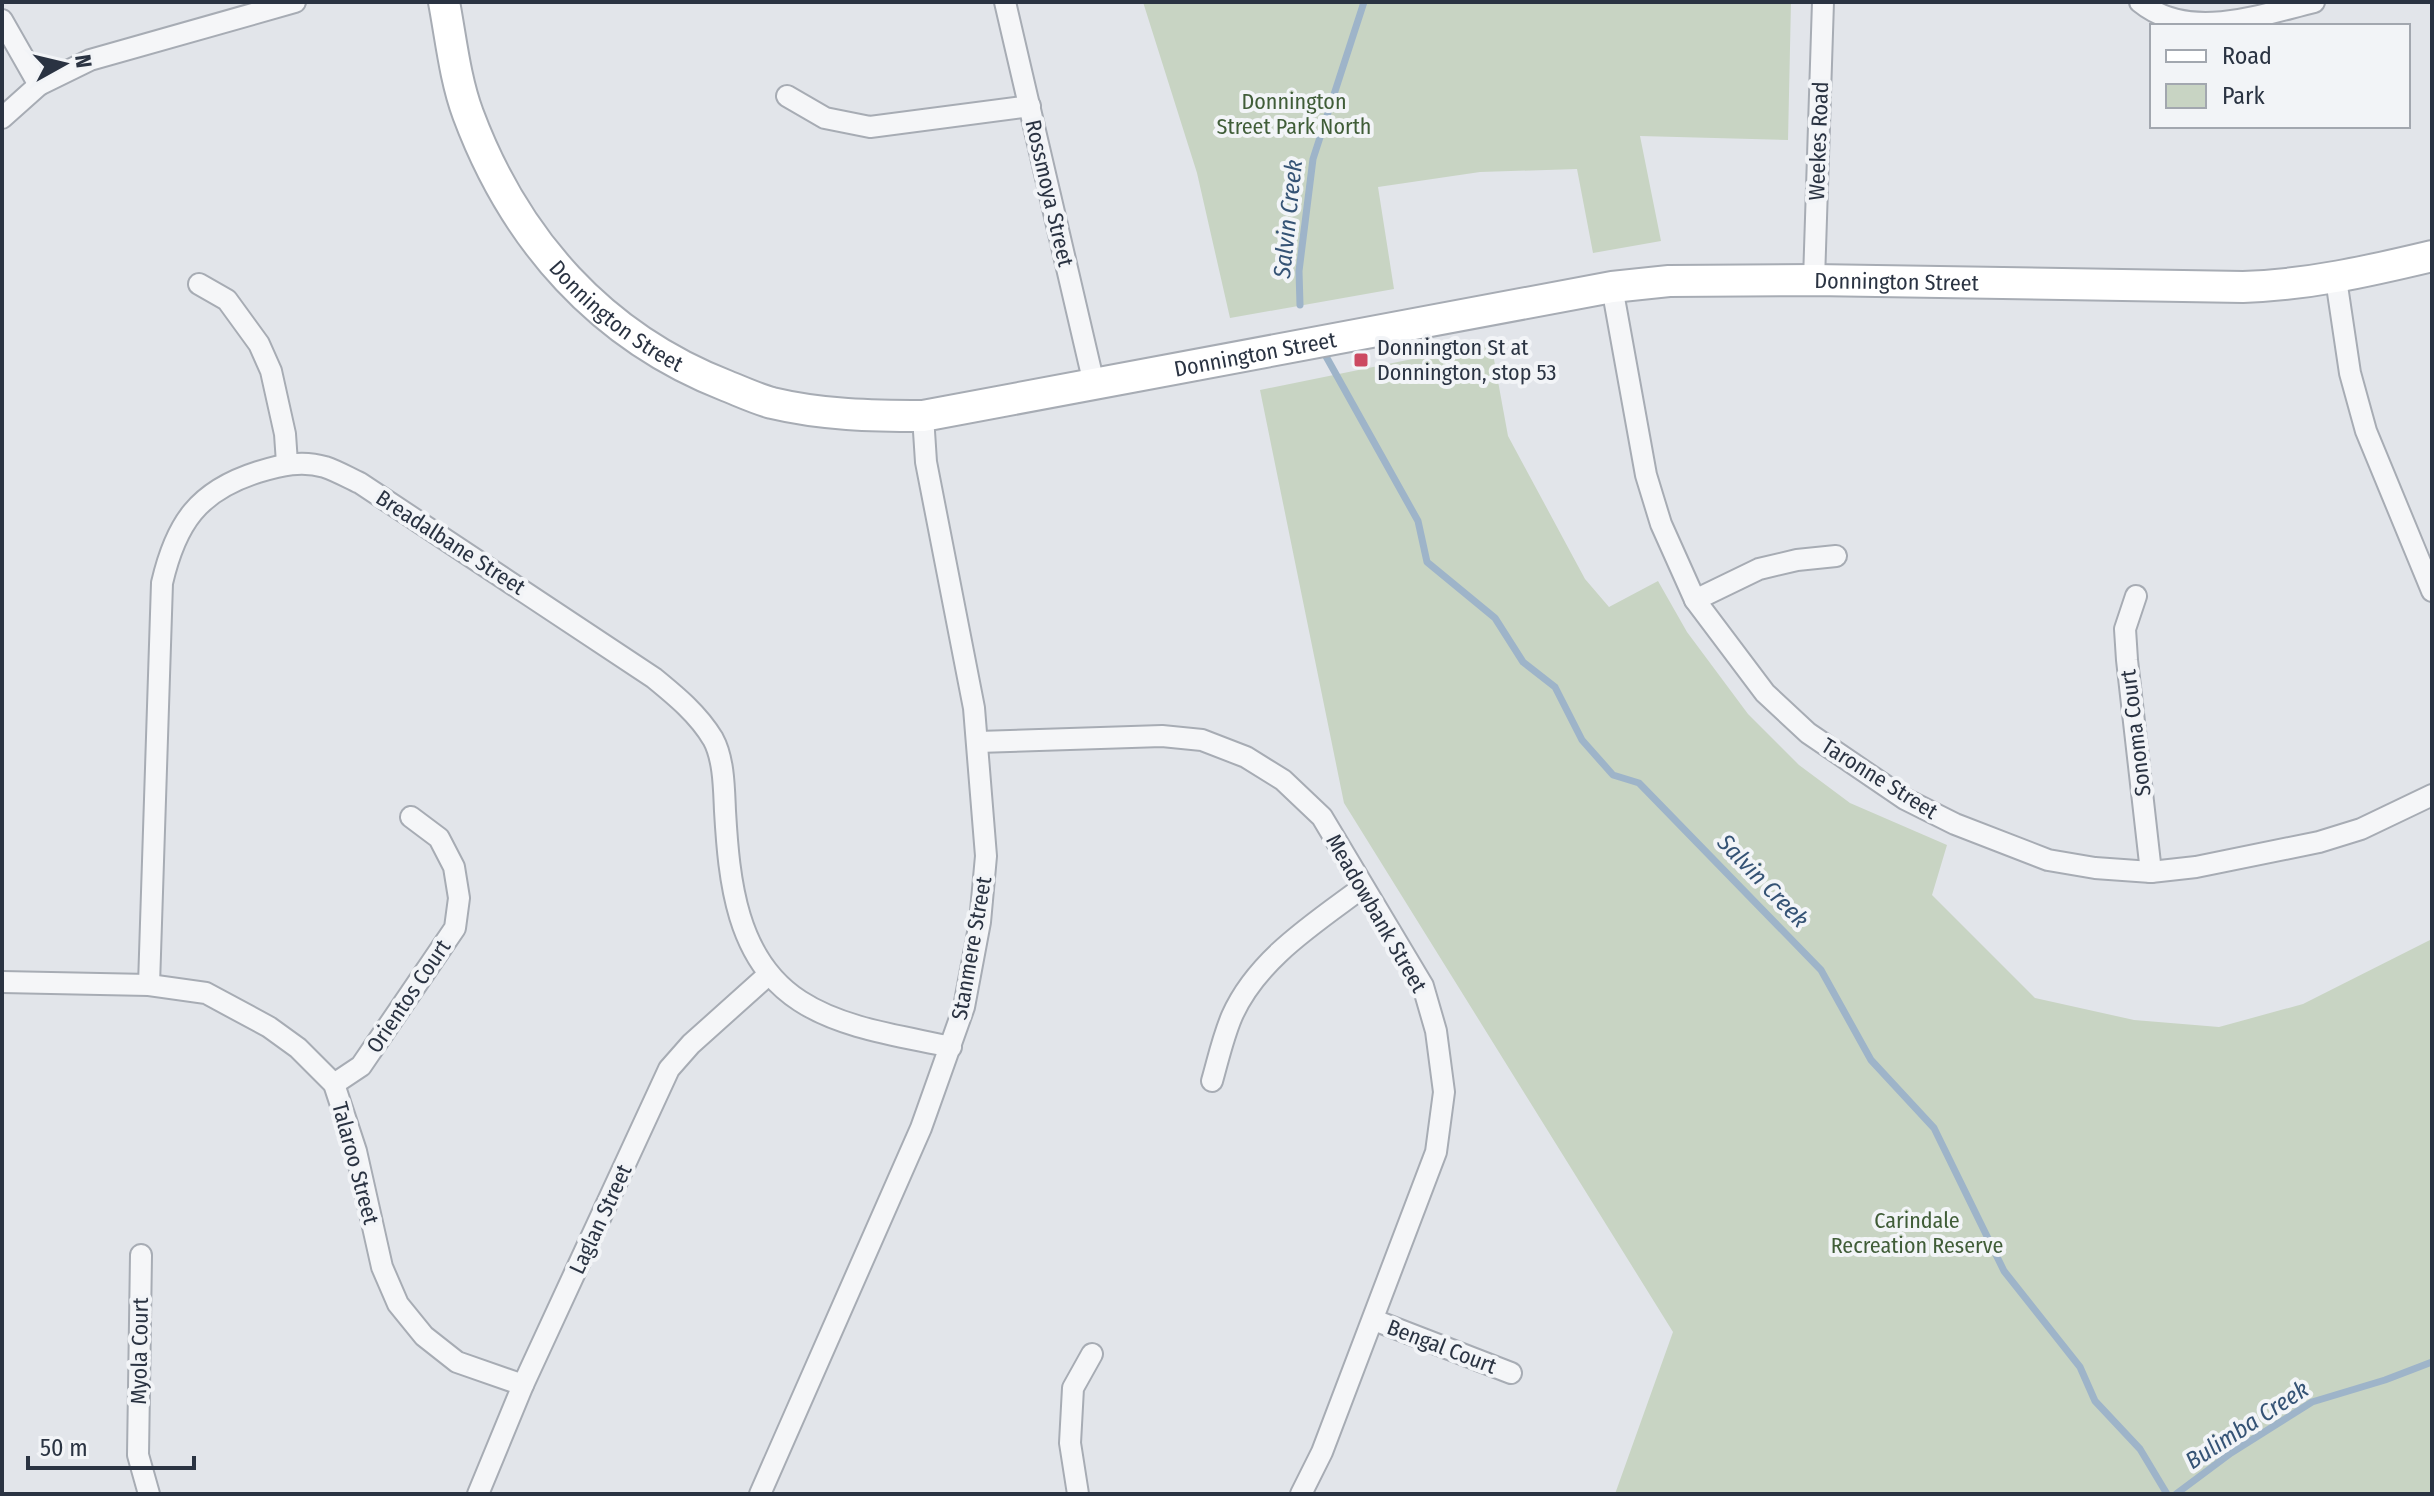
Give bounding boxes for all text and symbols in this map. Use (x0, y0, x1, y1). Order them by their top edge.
north arrow (24, 24, 104, 104)
legend (2150, 24, 2410, 128)
text: Road (2222, 42, 2272, 70)
text: N (69, 53, 98, 70)
street label: Weekes Road (1803, 81, 1834, 201)
text: Park (2222, 82, 2265, 110)
park label: Donnington Street Park North (1217, 88, 1371, 140)
street label: Rossmoya Street (1020, 117, 1080, 270)
water label: Salvin Creek (1268, 158, 1308, 281)
street label: Donnington Street (543, 255, 688, 378)
street label: Donnington Street (1814, 267, 1980, 297)
street label: Donnington Street (1172, 326, 1339, 383)
place label: Donnington St at Donnington, stop 53 (1377, 334, 1556, 386)
marker: Donnington St at Donnington, stop 53 (1352, 351, 1370, 369)
street label: Breadalbane Street (371, 484, 531, 601)
street label: Sonoma Court (2114, 667, 2157, 798)
street label: Taronne Street (1817, 732, 1943, 825)
water label: Salvin Creek (1711, 828, 1814, 934)
street label: Meadowbank Street (1320, 829, 1433, 998)
street label: Stanmere Street (946, 873, 998, 1022)
street label: Orientos Court (361, 934, 457, 1058)
street label: Talaroo Street (326, 1099, 385, 1228)
street label: Laglan Street (563, 1159, 638, 1278)
park label: Carindale Recreation Reserve (1831, 1207, 2003, 1259)
street label: Myola Court (125, 1296, 154, 1405)
street label: Bengal Court (1383, 1313, 1501, 1380)
water label: Bulimba Creek (2180, 1375, 2314, 1475)
scale bar (28, 1420, 194, 1470)
text: 50 m (40, 1434, 88, 1462)

